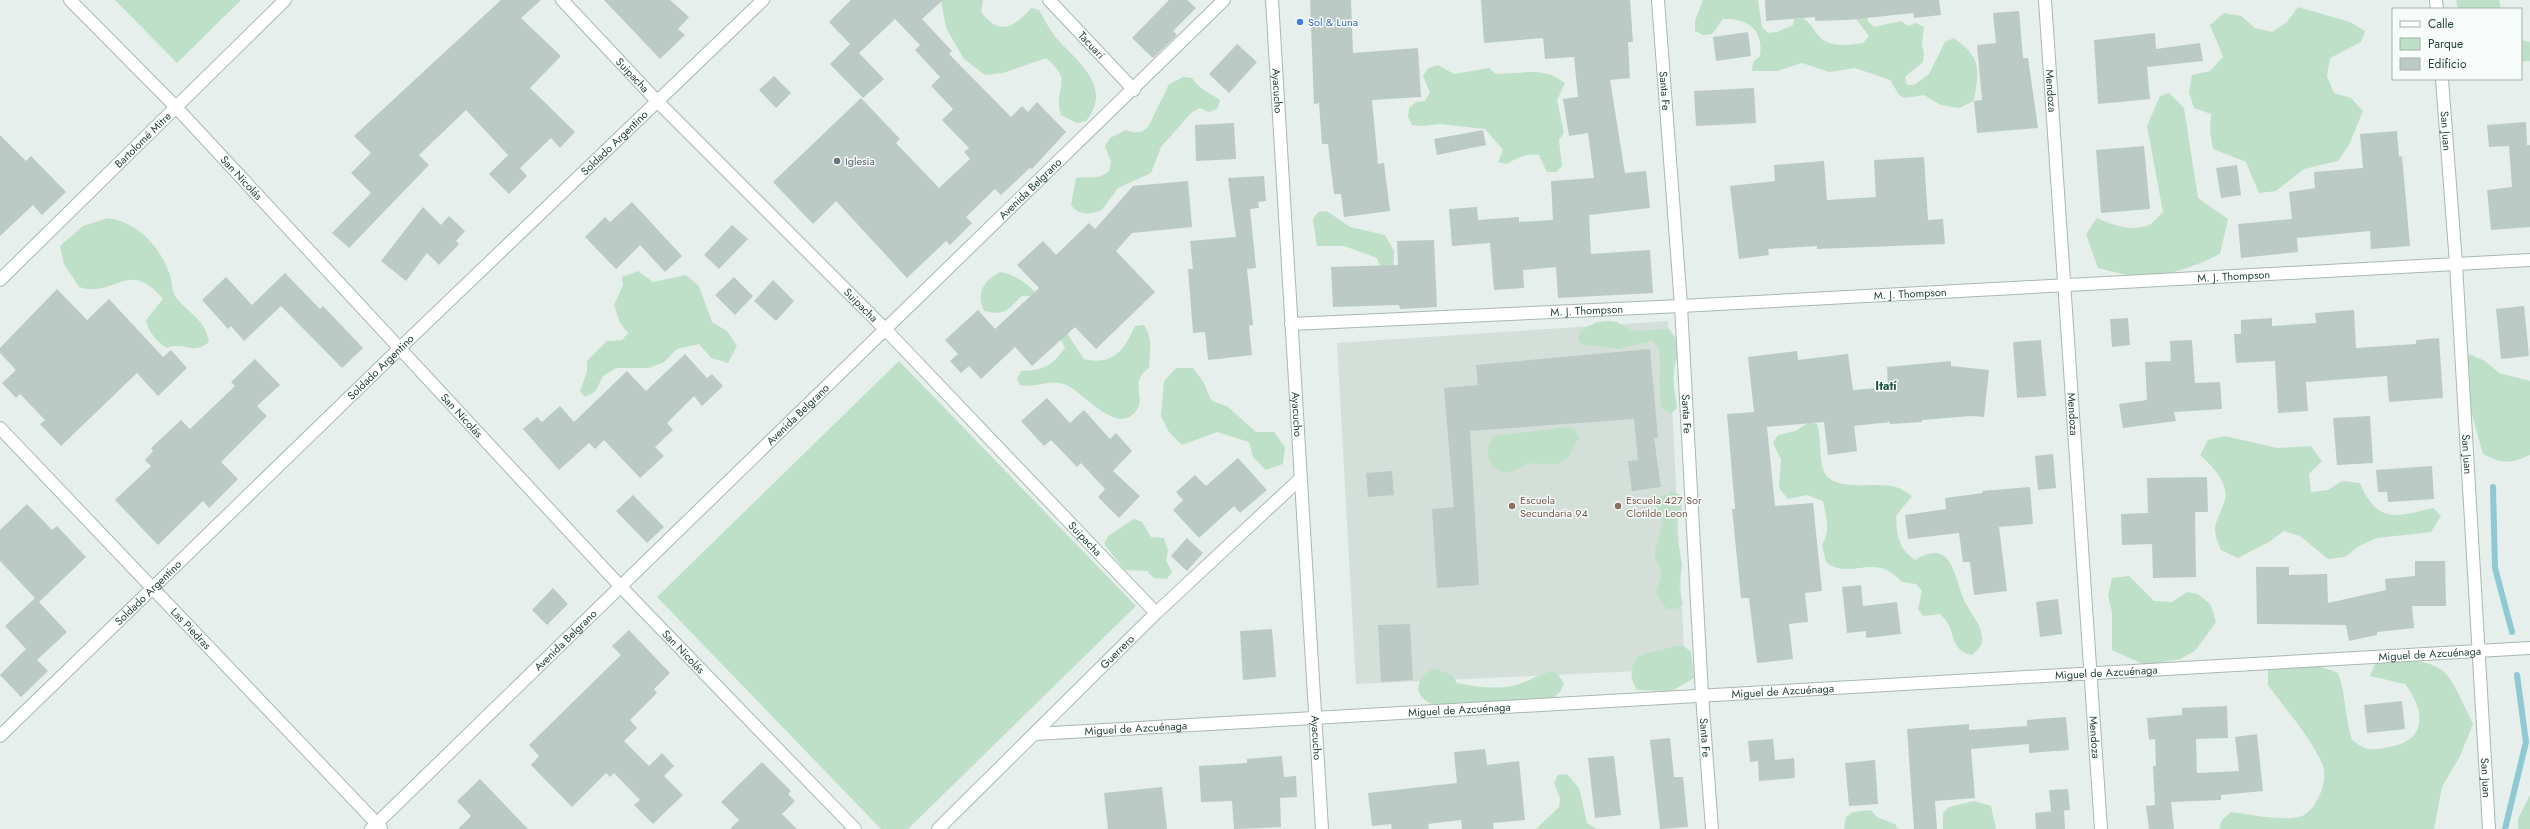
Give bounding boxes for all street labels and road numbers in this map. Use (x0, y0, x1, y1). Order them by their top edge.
street label: Tacuarí (1075, 28, 1109, 63)
street label: Suipacha (612, 54, 653, 96)
street label: Ayacucho (1268, 68, 1287, 114)
street label: Mendoza (2042, 69, 2061, 113)
street label: Santa Fe (1655, 71, 1674, 111)
street label: Soldado Argentino (577, 107, 651, 179)
street label: Bartolomé Mitre (111, 108, 175, 171)
street label: San Juan (2436, 110, 2455, 151)
street label: San Nicolás (217, 152, 267, 204)
street label: Avenida Belgrano (995, 154, 1065, 223)
street label: M. J. Thompson (2197, 266, 2271, 286)
street label: Suipacha (840, 284, 882, 326)
street label: M. J. Thompson (1873, 284, 1947, 304)
street label: M. J. Thompson (1550, 301, 1623, 320)
street label: Soldado Argentino (343, 331, 418, 403)
street label: Avenida Belgrano (763, 380, 833, 449)
street label: San Nicolás (437, 390, 487, 441)
street label: Ayacucho (1288, 391, 1306, 437)
street label: Mendoza (2064, 392, 2082, 436)
street label: Santa Fe (1678, 394, 1696, 434)
street label: San Juan (2458, 434, 2476, 475)
street label: Suipacha (1065, 518, 1106, 560)
street label: Soldado Argentino (111, 556, 185, 629)
street label: Las Piedras (167, 604, 215, 653)
street label: Avenida Belgrano (530, 606, 600, 674)
street label: San Nicolás (658, 626, 709, 677)
street label: Guerrero (1096, 631, 1138, 672)
street label: Miguel de Azcuénaga (2378, 643, 2481, 665)
street label: Miguel de Azcuénaga (2054, 661, 2158, 683)
street label: Miguel de Azcuénaga (1731, 680, 1835, 702)
street label: Miguel de Azcuénaga (1408, 699, 1511, 721)
street label: Ayacucho (1307, 715, 1326, 761)
street label: Mendoza (2085, 715, 2104, 759)
street label: Miguel de Azcuénaga (1084, 717, 1188, 739)
street label: Santa Fe (1696, 717, 1715, 758)
street label: San Juan (2477, 757, 2495, 798)

